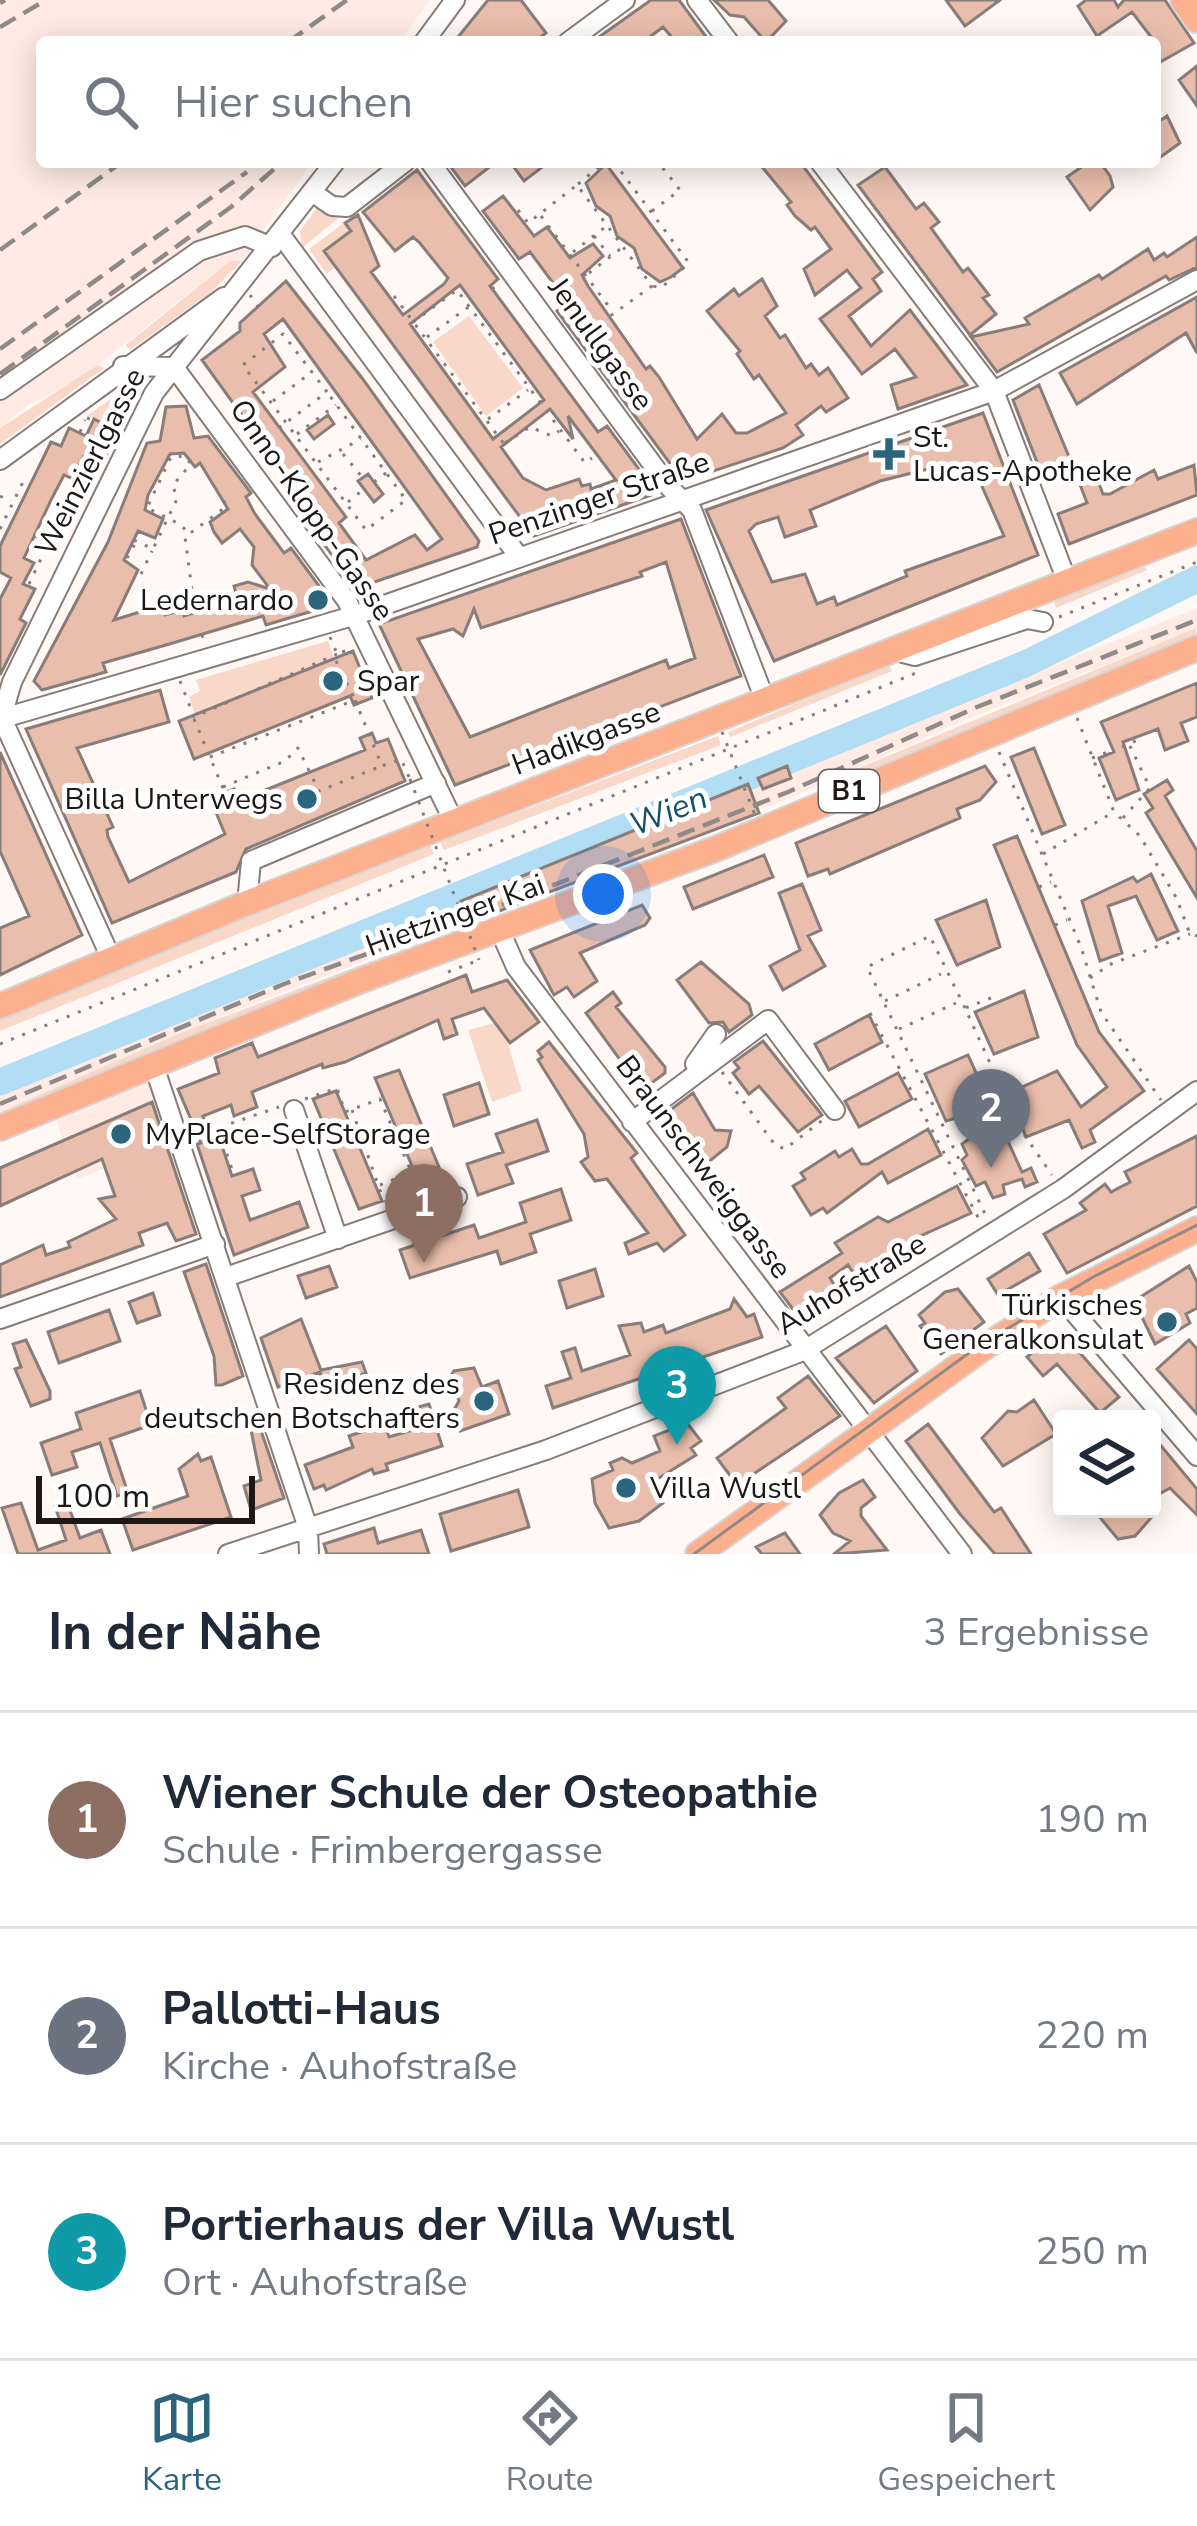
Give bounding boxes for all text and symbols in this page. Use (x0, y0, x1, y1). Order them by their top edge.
search box (36, 36, 1161, 168)
icon: search (78, 69, 144, 135)
text: Hier suchen (174, 72, 413, 133)
street label: Jenullgasse (538, 269, 663, 419)
street label: Weinzierlgasse (25, 361, 155, 563)
street label: Onno-Klopp-Gasse (220, 391, 403, 629)
place label: St. Lucas-Apotheke (913, 417, 1132, 492)
street label: Penzinger Straße (483, 441, 715, 555)
marker: St. Lucas-Apotheke (876, 441, 902, 467)
place label: Ledernardo (140, 580, 294, 621)
marker: Ledernardo (305, 587, 331, 613)
place label: Spar (357, 661, 420, 702)
marker: Spar (320, 668, 346, 694)
street label: Hadikgasse (506, 691, 666, 786)
road number: B1 (819, 770, 879, 812)
water label: Wien (623, 775, 714, 847)
place label: Billa Unterwegs (65, 779, 283, 820)
marker: Billa Unterwegs (294, 786, 320, 812)
street label: Hietzinger Kai (360, 864, 550, 967)
your location (573, 864, 633, 924)
street label: Braunschweiggasse (606, 1047, 801, 1287)
pin: 2 (952, 1069, 1030, 1168)
place label: MyPlace-SelfStorage (145, 1114, 430, 1155)
marker: MyPlace-SelfStorage (108, 1121, 134, 1147)
pin: 1 (385, 1164, 463, 1263)
street label: Auhofstraße (769, 1224, 934, 1345)
place label: Türkisches Generalkonsulat (922, 1285, 1143, 1360)
marker: Türkisches Generalkonsulat (1154, 1309, 1180, 1335)
pin: 3 (638, 1346, 716, 1445)
place label: Residenz des deutschen Botschafters (144, 1364, 460, 1439)
marker: Residenz des deutschen Botschafters (471, 1388, 497, 1414)
map controls (1053, 1410, 1161, 1518)
button: layers (1053, 1410, 1161, 1518)
place label: Villa Wustl (649, 1468, 801, 1509)
scale bar (36, 1470, 255, 1523)
text: 100 m (54, 1474, 150, 1519)
marker: Villa Wustl (613, 1475, 639, 1501)
text: In der Nähe (48, 1597, 321, 1667)
text: 3 Ergebnisse (923, 1606, 1149, 1659)
text: Wiener Schule der Osteopathie (162, 1763, 818, 1824)
text: 1 (75, 1793, 99, 1846)
text: 190 m (1035, 1793, 1149, 1846)
text: Schule · Frimbergergasse (162, 1824, 603, 1877)
text: Pallotti-Haus (162, 1979, 441, 2040)
text: 2 (75, 2009, 99, 2062)
text: 220 m (1035, 2009, 1149, 2062)
text: Kirche · Auhofstraße (162, 2040, 517, 2093)
text: Portierhaus der Villa Wustl (162, 2195, 734, 2256)
text: 3 (75, 2225, 99, 2278)
text: 250 m (1035, 2225, 1149, 2278)
text: Ort · Auhofstraße (162, 2256, 468, 2309)
tab: Karte (142, 2385, 222, 2502)
tab: Route (506, 2385, 593, 2502)
tab: Gespeichert (877, 2385, 1055, 2502)

